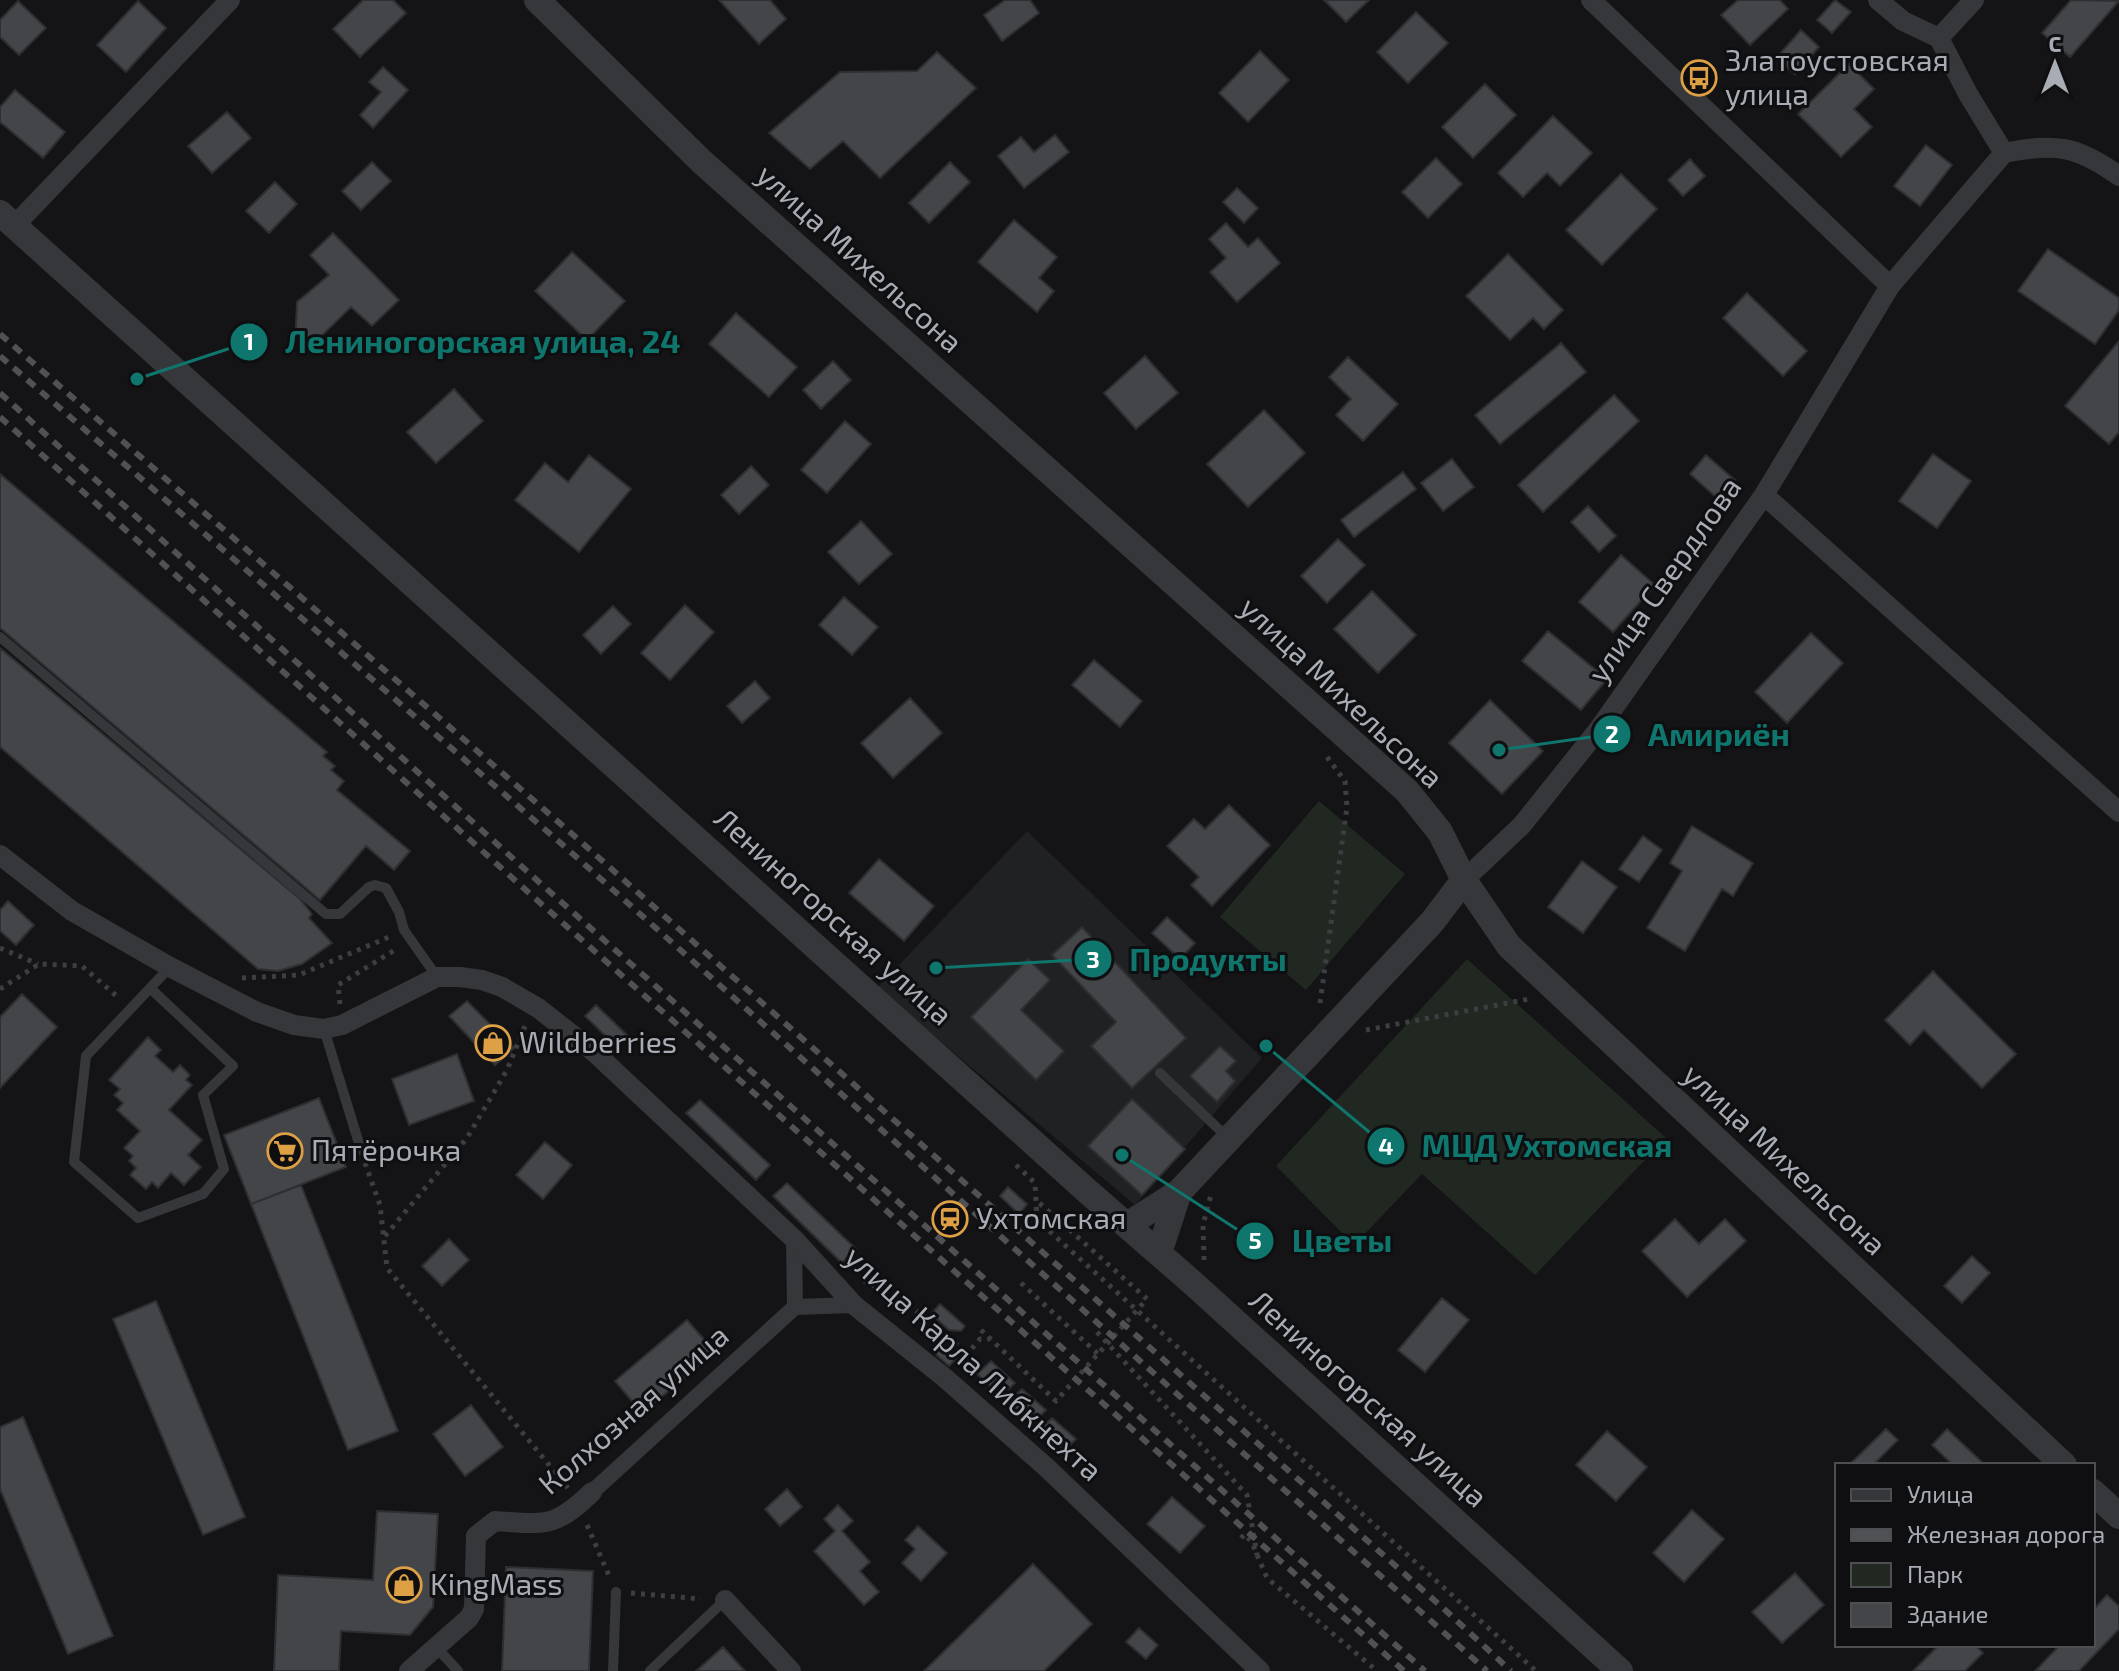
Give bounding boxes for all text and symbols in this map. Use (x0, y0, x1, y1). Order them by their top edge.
north arrow (2015, 24, 2095, 104)
text: С (2049, 30, 2062, 56)
place label: Златоустовская улица (1725, 41, 1949, 112)
bus stop icon: Златоустовская улица (1680, 59, 1718, 97)
street label: улица Михельсона (749, 156, 971, 360)
callout: Лениногорская улица, 24 (229, 314, 696, 370)
text: Лениногорская улица, 24 (285, 321, 681, 360)
text: 1 (244, 326, 254, 355)
street label: улица Свердлова (1579, 469, 1749, 689)
street label: улица Михельсона (1233, 588, 1451, 796)
callout: Амириён (1592, 706, 1806, 762)
text: Амириён (1648, 714, 1790, 752)
text: 2 (1605, 719, 1619, 748)
street label: Лениногорская улица (707, 799, 961, 1033)
callout: Продукты (1073, 931, 1302, 987)
text: Продукты (1129, 939, 1287, 978)
text: 3 (1086, 944, 1100, 973)
place label: Wildberries (519, 1023, 677, 1059)
shop icon: Wildberries (474, 1024, 512, 1062)
street label: улица Михельсона (1676, 1055, 1894, 1263)
callout: МЦД Ухтомская (1366, 1118, 1688, 1174)
text: МЦД Ухтомская (1422, 1125, 1672, 1163)
place label: Пятёрочка (311, 1131, 461, 1167)
text: 4 (1378, 1131, 1394, 1160)
supermarket icon: Пятёрочка (266, 1132, 304, 1170)
place label: Ухтомская (976, 1199, 1126, 1235)
station icon: Ухтомская (931, 1200, 969, 1238)
callout: Цветы (1235, 1213, 1408, 1269)
text: Цветы (1292, 1220, 1392, 1258)
text: 5 (1248, 1225, 1262, 1254)
street label: улица Карла Либкнехта (838, 1238, 1110, 1488)
street label: Лениногорская улица (1242, 1281, 1496, 1515)
street label: Колхозная улица (530, 1316, 736, 1501)
legend (1835, 1463, 2095, 1647)
text: Улица (1907, 1479, 1974, 1508)
text: Железная дорога (1907, 1519, 2105, 1548)
text: Парк (1907, 1559, 1963, 1588)
place label: KingMass (430, 1565, 563, 1601)
shop icon: KingMass (385, 1566, 423, 1604)
text: Здание (1907, 1599, 1989, 1628)

